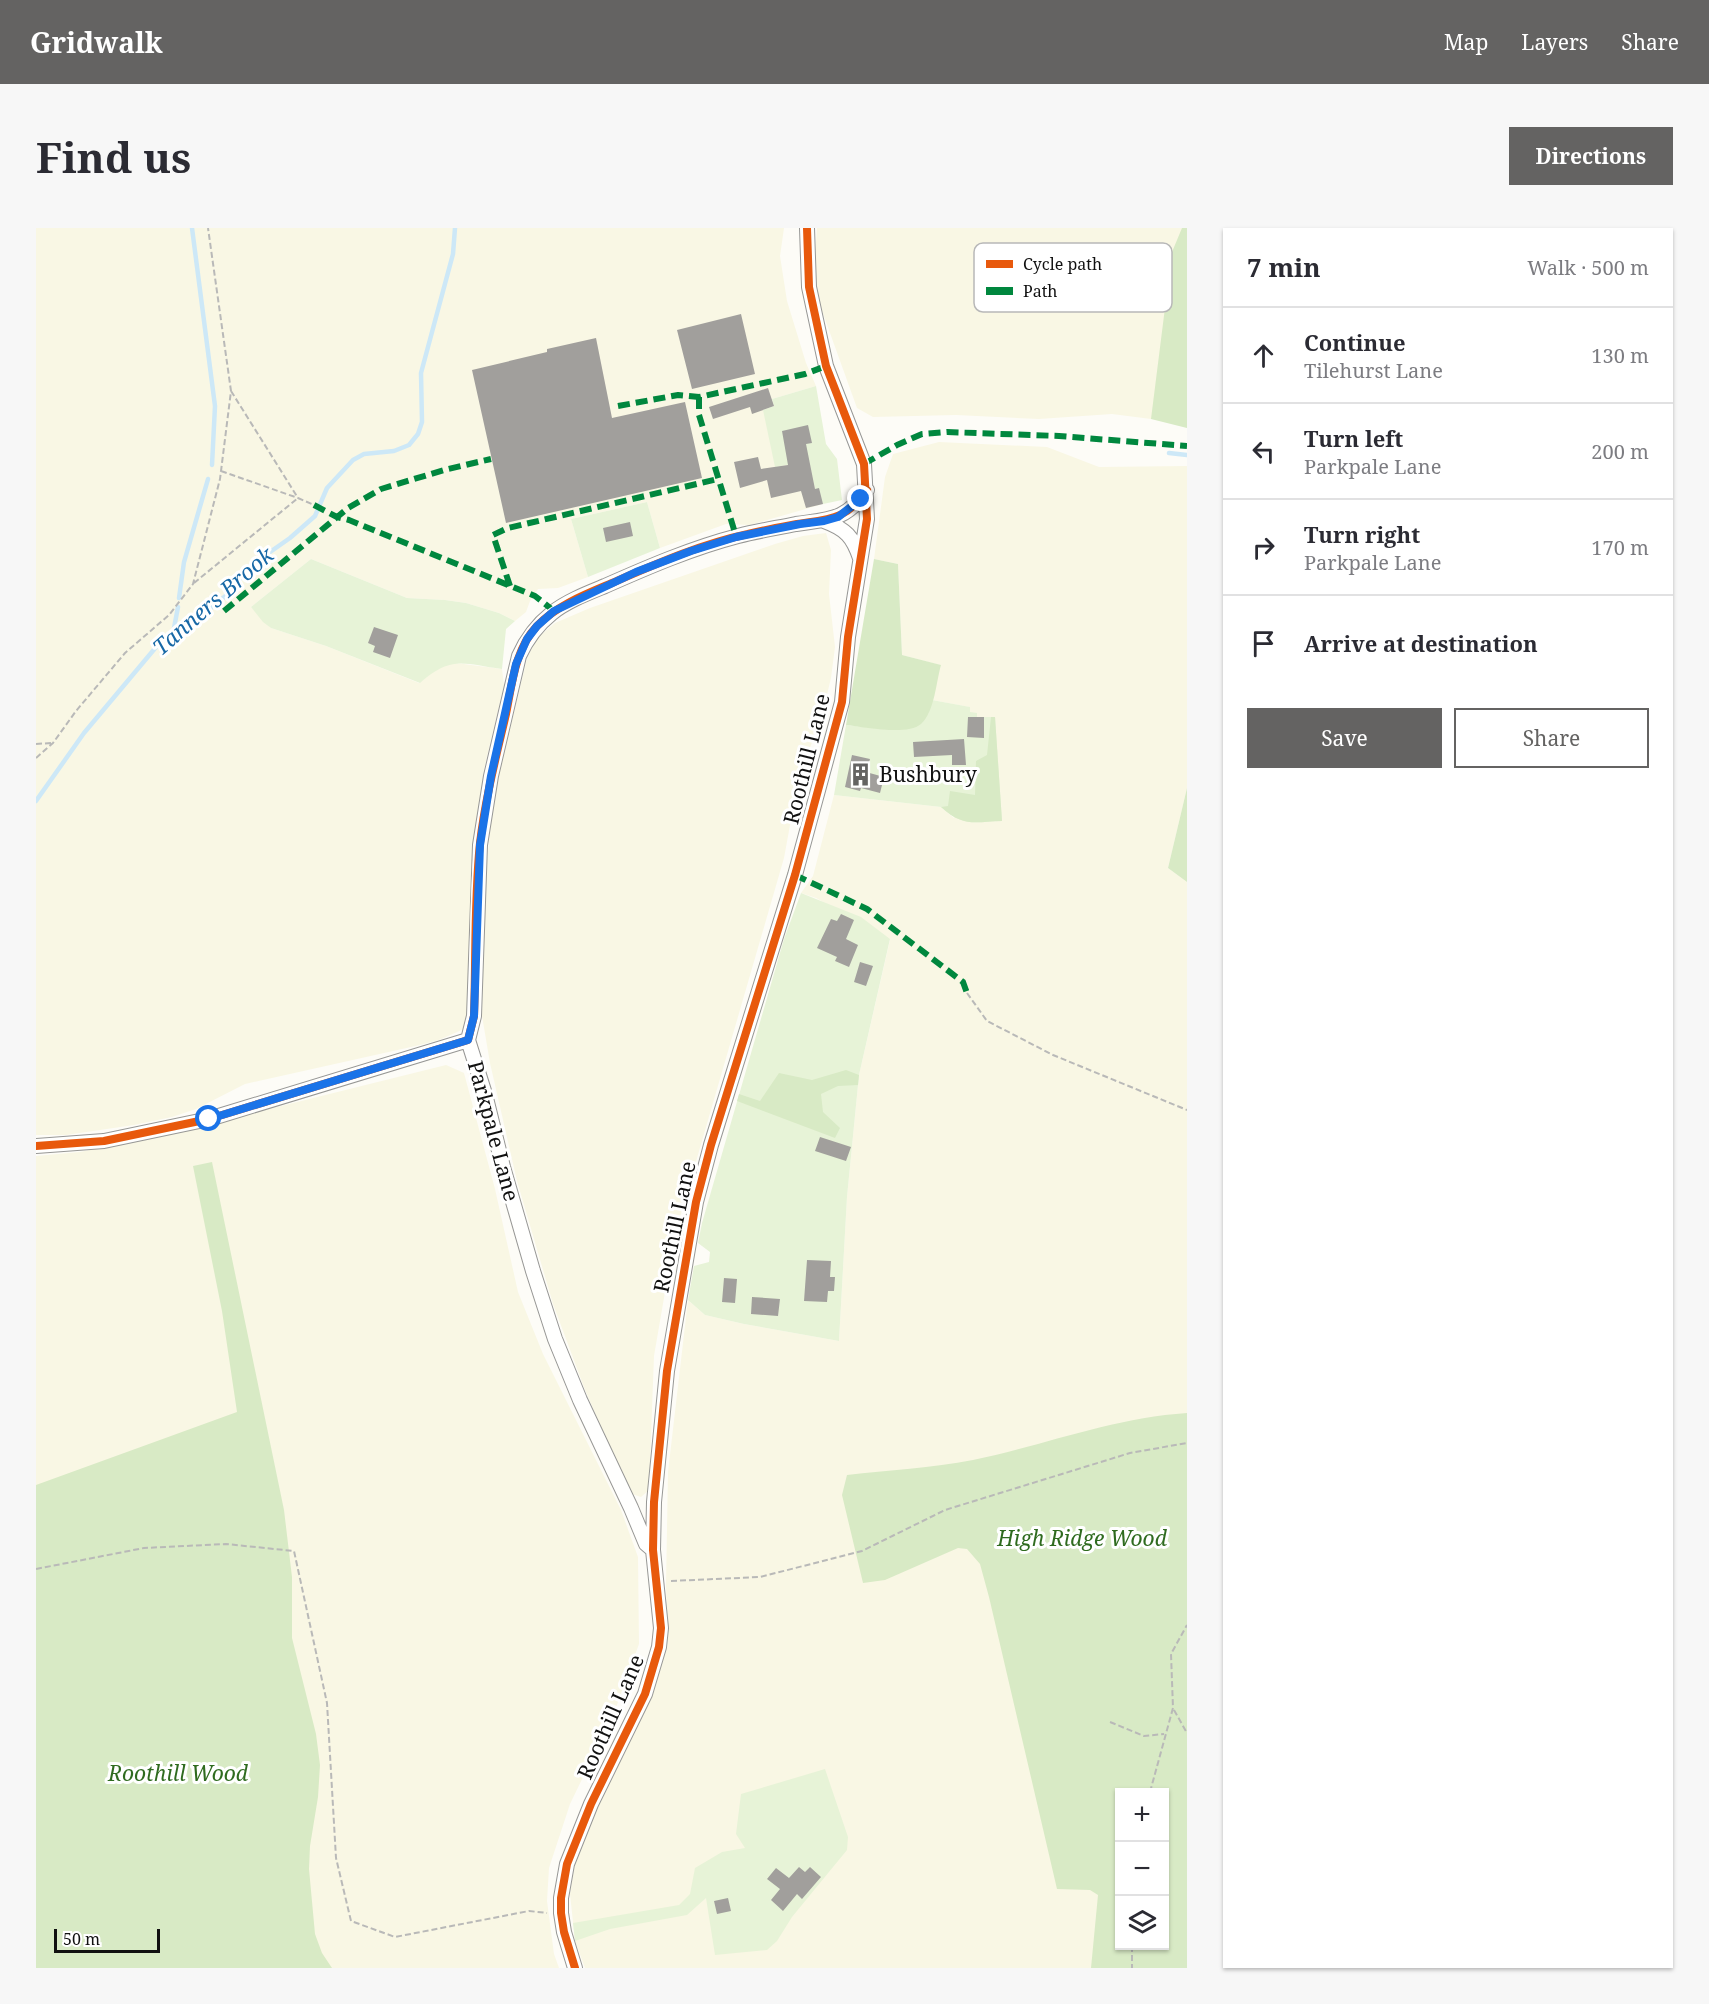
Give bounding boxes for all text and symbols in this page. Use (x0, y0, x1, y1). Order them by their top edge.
text: Gridwalk (30, 23, 163, 61)
text: Map (1444, 28, 1488, 56)
text: Layers (1521, 28, 1588, 56)
text: Share (1621, 28, 1679, 56)
button: Directions (1509, 127, 1673, 185)
text: Find us (36, 128, 191, 185)
legend (974, 243, 1172, 312)
text: 7 min (1247, 249, 1321, 285)
text: Cycle path (1023, 253, 1102, 275)
text: Walk · 500 m (1527, 254, 1649, 281)
text: Path (1023, 280, 1057, 302)
text: Continue (1304, 327, 1406, 357)
icon: ahead (1247, 339, 1280, 372)
text: 130 m (1591, 342, 1649, 369)
text: Tilehurst Lane (1304, 357, 1443, 384)
text: Turn left (1304, 423, 1403, 453)
icon: left (1247, 435, 1280, 468)
text: 200 m (1591, 438, 1649, 465)
text: Parkpale Lane (1304, 453, 1441, 480)
route end (847, 485, 873, 511)
text: Turn right (1304, 519, 1420, 549)
icon: right (1247, 531, 1280, 564)
text: 170 m (1591, 534, 1649, 561)
water label: Tanners Brook (146, 538, 280, 661)
text: Parkpale Lane (1304, 549, 1441, 576)
icon: arrive (1247, 627, 1280, 660)
text: Arrive at destination (1304, 628, 1538, 658)
street label: Roothill Lane (776, 691, 836, 827)
button: Save (1247, 708, 1442, 768)
button: Share (1454, 708, 1649, 768)
place label: Bushbury (879, 760, 977, 788)
building icon: Bushbury (848, 762, 874, 788)
street label: Parkpale Lane (462, 1057, 526, 1204)
route start (195, 1105, 221, 1131)
street label: Roothill Lane (646, 1159, 702, 1295)
park label: High Ridge Wood (996, 1524, 1168, 1552)
street label: Roothill Lane (570, 1650, 650, 1783)
park label: Roothill Wood (107, 1759, 249, 1787)
map controls (1115, 1788, 1169, 1950)
button: + (1115, 1788, 1169, 1842)
button: − (1115, 1842, 1169, 1896)
button: layers (1115, 1896, 1169, 1950)
scale bar (54, 1926, 160, 1954)
text: 50 m (63, 1928, 100, 1950)

